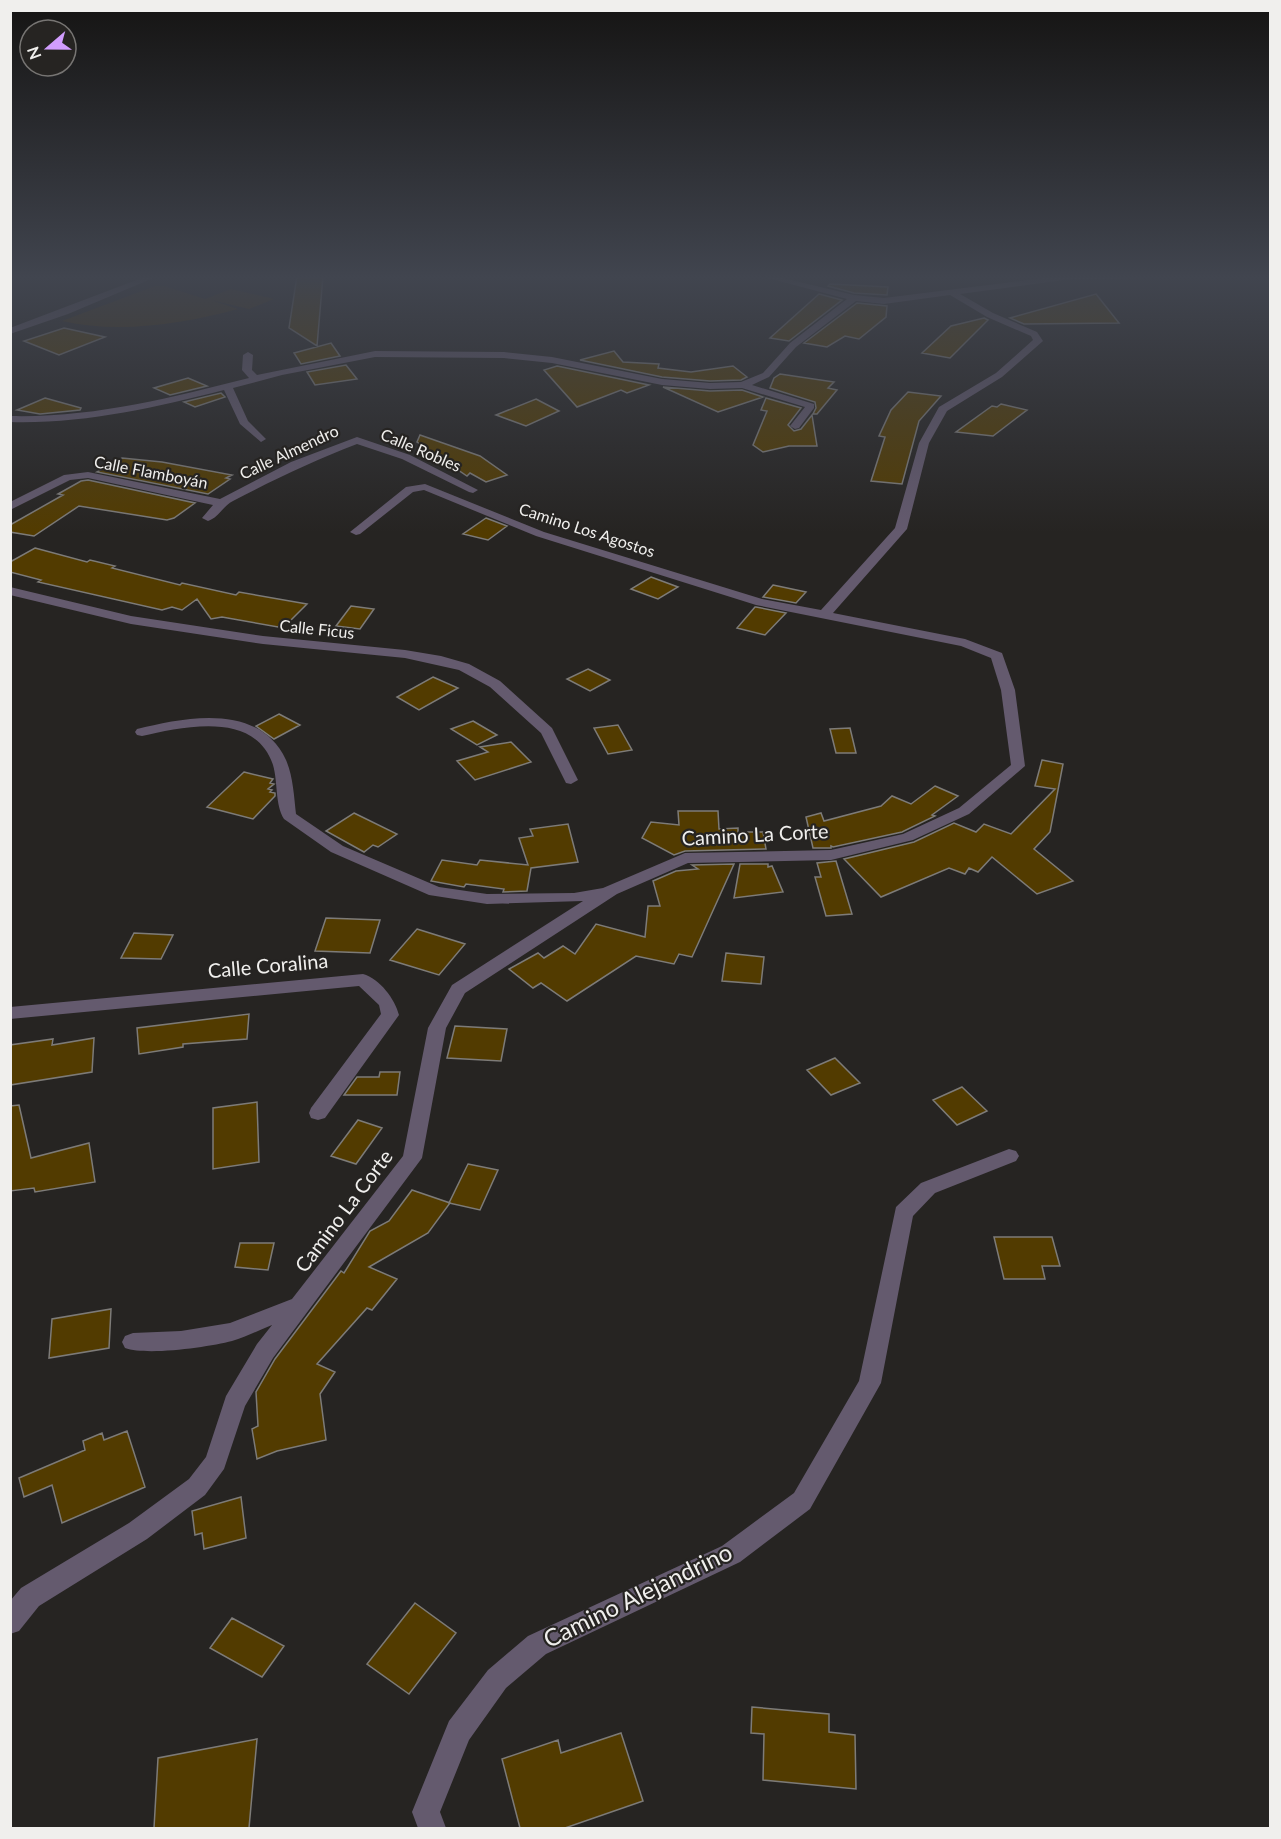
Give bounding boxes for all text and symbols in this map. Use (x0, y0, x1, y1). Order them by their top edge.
north arrow (18, 18, 78, 78)
text: N (22, 44, 44, 62)
street label: Calle Almendro (236, 420, 341, 483)
street label: Calle Robles (378, 424, 464, 475)
street label: Calle Flamboyán (93, 451, 209, 492)
street label: Camino Los Agostos (517, 499, 658, 560)
street label: Calle Ficus (279, 615, 355, 642)
street label: Camino La Corte (681, 818, 829, 850)
street label: Calle Coralina (207, 948, 329, 982)
street label: Camino La Corte (289, 1144, 397, 1276)
street label: Camino Alejandrino (538, 1536, 736, 1653)

